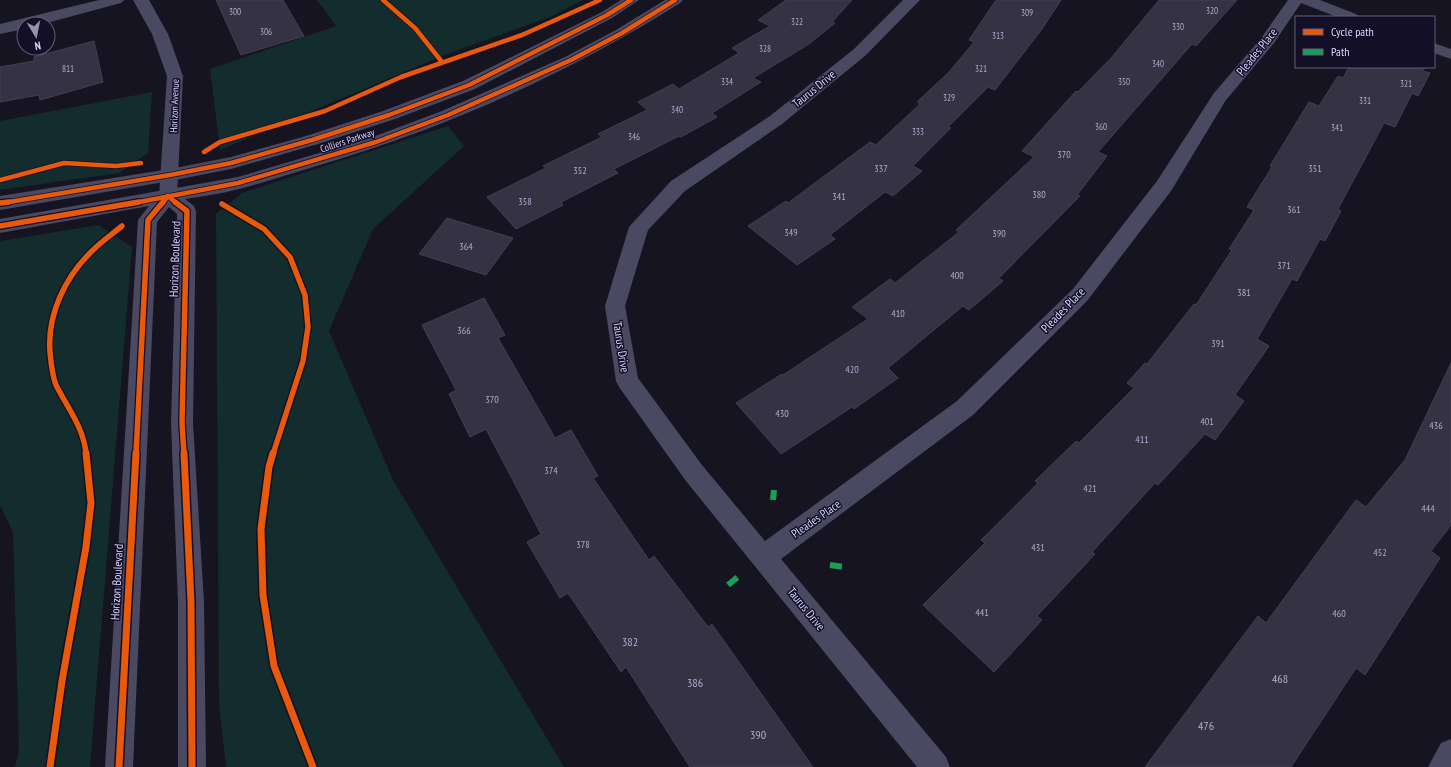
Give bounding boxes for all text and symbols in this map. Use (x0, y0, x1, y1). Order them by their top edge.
house number: 320 (1206, 5, 1218, 16)
house number: 300 (229, 6, 241, 17)
house number: 309 (1021, 7, 1033, 18)
north arrow (16, 16, 56, 56)
house number: 322 (791, 16, 803, 27)
legend (1295, 16, 1435, 68)
house number: 330 (1172, 21, 1184, 32)
text: Cycle path (1331, 24, 1374, 39)
street label: Pleades Place (1233, 25, 1280, 78)
house number: 306 (260, 26, 272, 37)
house number: 313 (992, 30, 1004, 41)
text: N (34, 38, 42, 53)
house number: 328 (759, 43, 771, 54)
text: Path (1331, 44, 1349, 59)
house number: 340 (1152, 58, 1164, 69)
house number: 811 (62, 63, 74, 74)
house number: 321 (975, 63, 987, 74)
street label: Taurus Drive (789, 67, 838, 111)
house number: 334 (721, 76, 733, 87)
house number: 350 (1118, 76, 1130, 87)
house number: 321 (1400, 78, 1412, 89)
street label: Horizon Avenue (167, 79, 182, 133)
house number: 329 (943, 92, 955, 103)
house number: 331 (1359, 95, 1371, 106)
house number: 340 (671, 104, 683, 115)
house number: 360 (1095, 121, 1107, 132)
house number: 341 (1331, 122, 1343, 133)
street label: Colliers Parkway (318, 126, 376, 155)
house number: 333 (912, 126, 924, 137)
house number: 346 (628, 131, 640, 142)
house number: 370 (1057, 148, 1071, 161)
house number: 337 (874, 162, 888, 175)
house number: 351 (1308, 162, 1322, 175)
house number: 352 (573, 164, 587, 177)
house number: 380 (1032, 188, 1046, 201)
house number: 341 (832, 190, 846, 203)
house number: 358 (518, 195, 532, 208)
house number: 361 (1287, 203, 1301, 216)
street label: Horizon Boulevard (166, 221, 183, 297)
house number: 349 (784, 226, 798, 239)
house number: 390 (992, 227, 1006, 240)
house number: 364 (459, 240, 473, 253)
house number: 371 (1277, 259, 1291, 272)
house number: 400 (950, 269, 964, 282)
street label: Pleades Place (1038, 284, 1088, 335)
house number: 381 (1237, 286, 1251, 299)
house number: 410 (891, 307, 905, 320)
street label: Taurus Drive (610, 320, 633, 373)
house number: 366 (457, 324, 471, 337)
house number: 391 (1211, 337, 1225, 350)
house number: 420 (845, 363, 859, 376)
house number: 370 (485, 393, 499, 406)
house number: 430 (775, 407, 789, 420)
house number: 401 (1200, 415, 1214, 428)
house number: 436 (1429, 419, 1443, 432)
house number: 411 (1135, 433, 1149, 446)
house number: 374 (544, 464, 558, 477)
house number: 421 (1083, 482, 1097, 495)
street label: Pleades Place (788, 496, 843, 541)
house number: 444 (1421, 502, 1435, 515)
house number: 378 (576, 538, 590, 551)
house number: 431 (1031, 541, 1045, 554)
street label: Horizon Boulevard (107, 544, 126, 620)
house number: 452 (1373, 546, 1387, 559)
street label: Taurus Drive (784, 584, 828, 633)
house number: 441 (975, 606, 989, 619)
house number: 460 (1332, 607, 1346, 620)
house number: 382 (622, 634, 638, 649)
house number: 468 (1272, 671, 1288, 686)
house number: 386 (687, 675, 703, 690)
house number: 476 (1198, 718, 1214, 733)
house number: 390 (750, 727, 766, 742)

